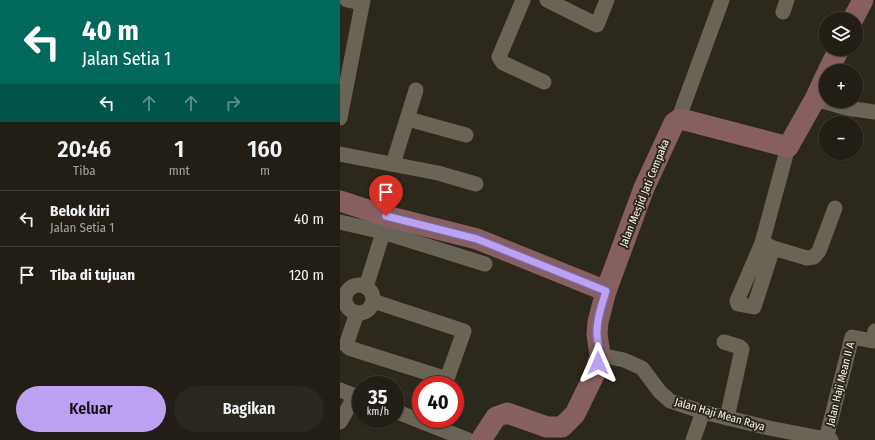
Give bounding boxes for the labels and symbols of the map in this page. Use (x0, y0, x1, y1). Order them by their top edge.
street label: Jalan Mesjid Jati Cempaka (617, 137, 672, 249)
pin (369, 175, 403, 216)
street label: Jalan Haji Mean II A (824, 341, 857, 427)
position arrow (577, 342, 619, 384)
speed limit sign: 40 (412, 376, 464, 428)
street label: Jalan Haji Mean Raya (673, 395, 766, 434)

